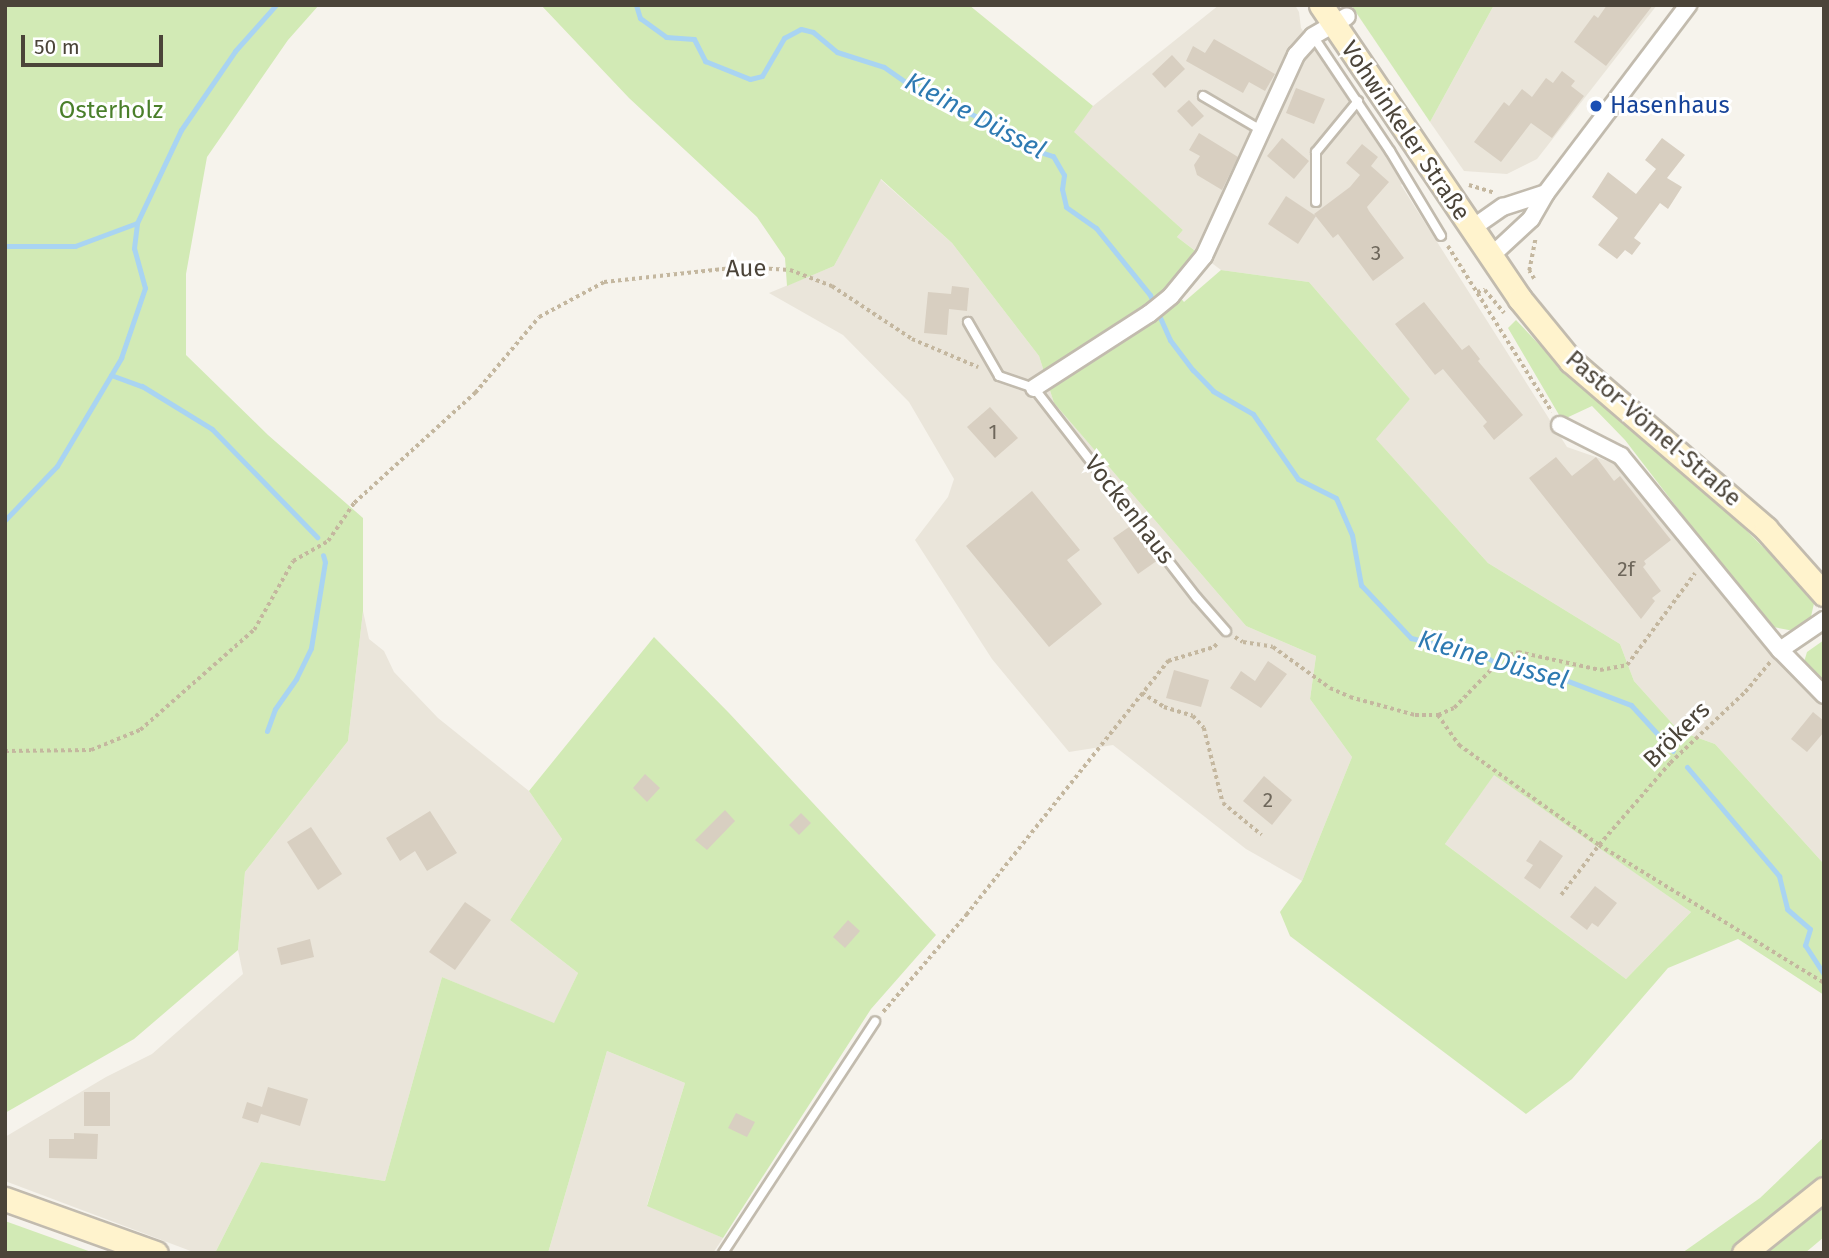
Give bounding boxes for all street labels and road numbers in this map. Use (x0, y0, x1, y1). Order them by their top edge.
street label: Vohwinkeler Straße (1334, 36, 1476, 226)
street label: Aue (725, 254, 767, 284)
street label: Pastor-Vömel-Straße (1559, 345, 1747, 513)
street label: Vockenhaus (1078, 450, 1180, 570)
street label: Brökers (1638, 696, 1716, 774)

